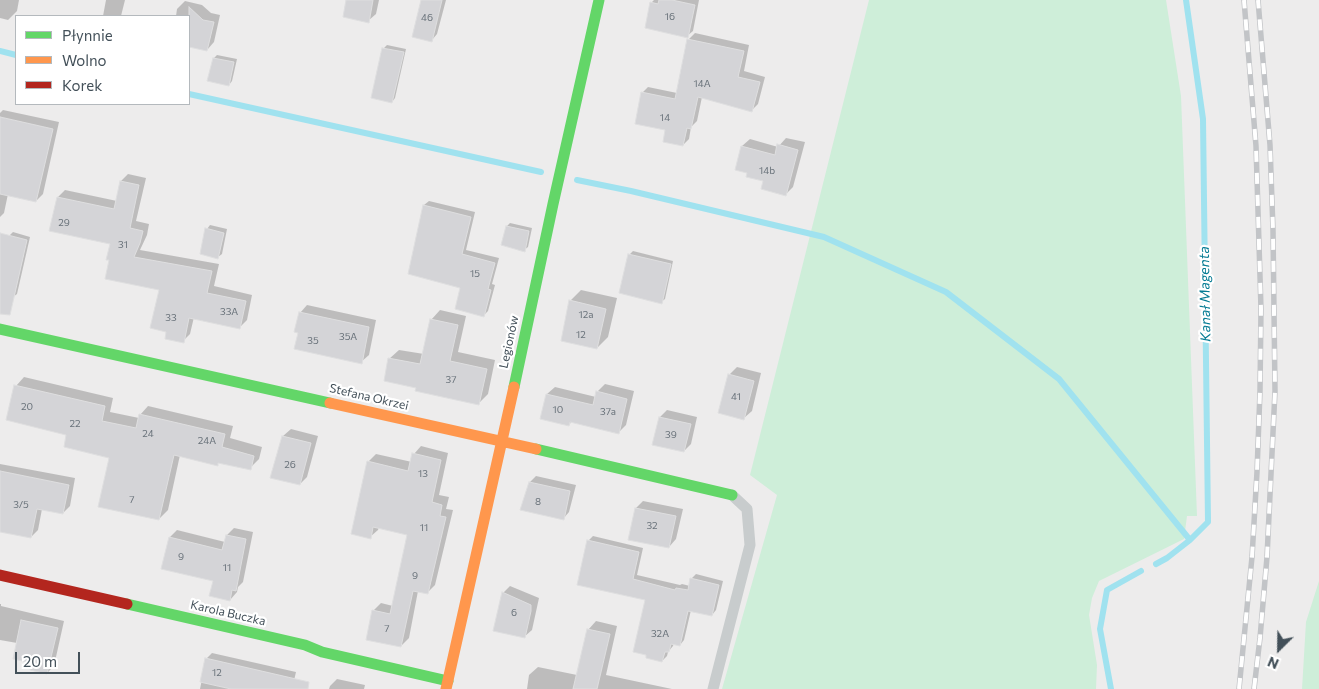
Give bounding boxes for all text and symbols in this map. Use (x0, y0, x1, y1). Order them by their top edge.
house number: 16 (665, 11, 675, 23)
house number: 46 (421, 12, 433, 24)
legend (15, 15, 190, 105)
text: Płynnie (62, 26, 113, 44)
text: Wolno (62, 51, 107, 69)
text: Korek (62, 76, 102, 94)
house number: 14A (693, 78, 711, 90)
house number: 14 (660, 112, 670, 124)
house number: 14b (759, 165, 775, 177)
house number: 29 (58, 217, 70, 229)
house number: 31 (118, 239, 128, 251)
water label: Kanał Magenta (1196, 246, 1214, 342)
house number: 15 (470, 268, 480, 280)
house number: 33A (220, 306, 238, 318)
house number: 12a (578, 309, 594, 321)
house number: 33 (165, 312, 177, 324)
street label: Legionów (496, 314, 522, 370)
house number: 12 (576, 329, 586, 341)
house number: 35A (339, 331, 357, 343)
house number: 35 (307, 335, 319, 347)
house number: 37 (446, 374, 456, 386)
street label: Stefana Okrzei (328, 381, 410, 413)
house number: 41 (731, 391, 741, 403)
house number: 20 (21, 401, 33, 413)
house number: 10 (553, 404, 563, 416)
house number: 37a (600, 406, 616, 418)
house number: 22 (69, 418, 81, 430)
house number: 24 (142, 428, 154, 440)
house number: 39 (665, 429, 677, 441)
house number: 24A (198, 435, 216, 447)
house number: 26 (284, 459, 296, 471)
house number: 13 (418, 468, 428, 480)
house number: 7 (129, 494, 135, 506)
house number: 8 (535, 496, 541, 508)
house number: 3/5 (13, 499, 29, 511)
house number: 32 (646, 520, 658, 532)
house number: 11 (420, 522, 428, 534)
house number: 9 (178, 551, 184, 563)
house number: 11 (223, 562, 231, 574)
house number: 9 (412, 570, 418, 582)
street label: Karola Buczka (189, 597, 267, 629)
house number: 6 (511, 607, 517, 619)
house number: 7 (384, 623, 390, 635)
north arrow (1254, 624, 1304, 674)
house number: 32A (651, 628, 669, 640)
scale bar (18, 642, 82, 674)
text: 20 m (23, 652, 57, 670)
text: N (1265, 653, 1281, 673)
house number: 12 (212, 667, 222, 679)

